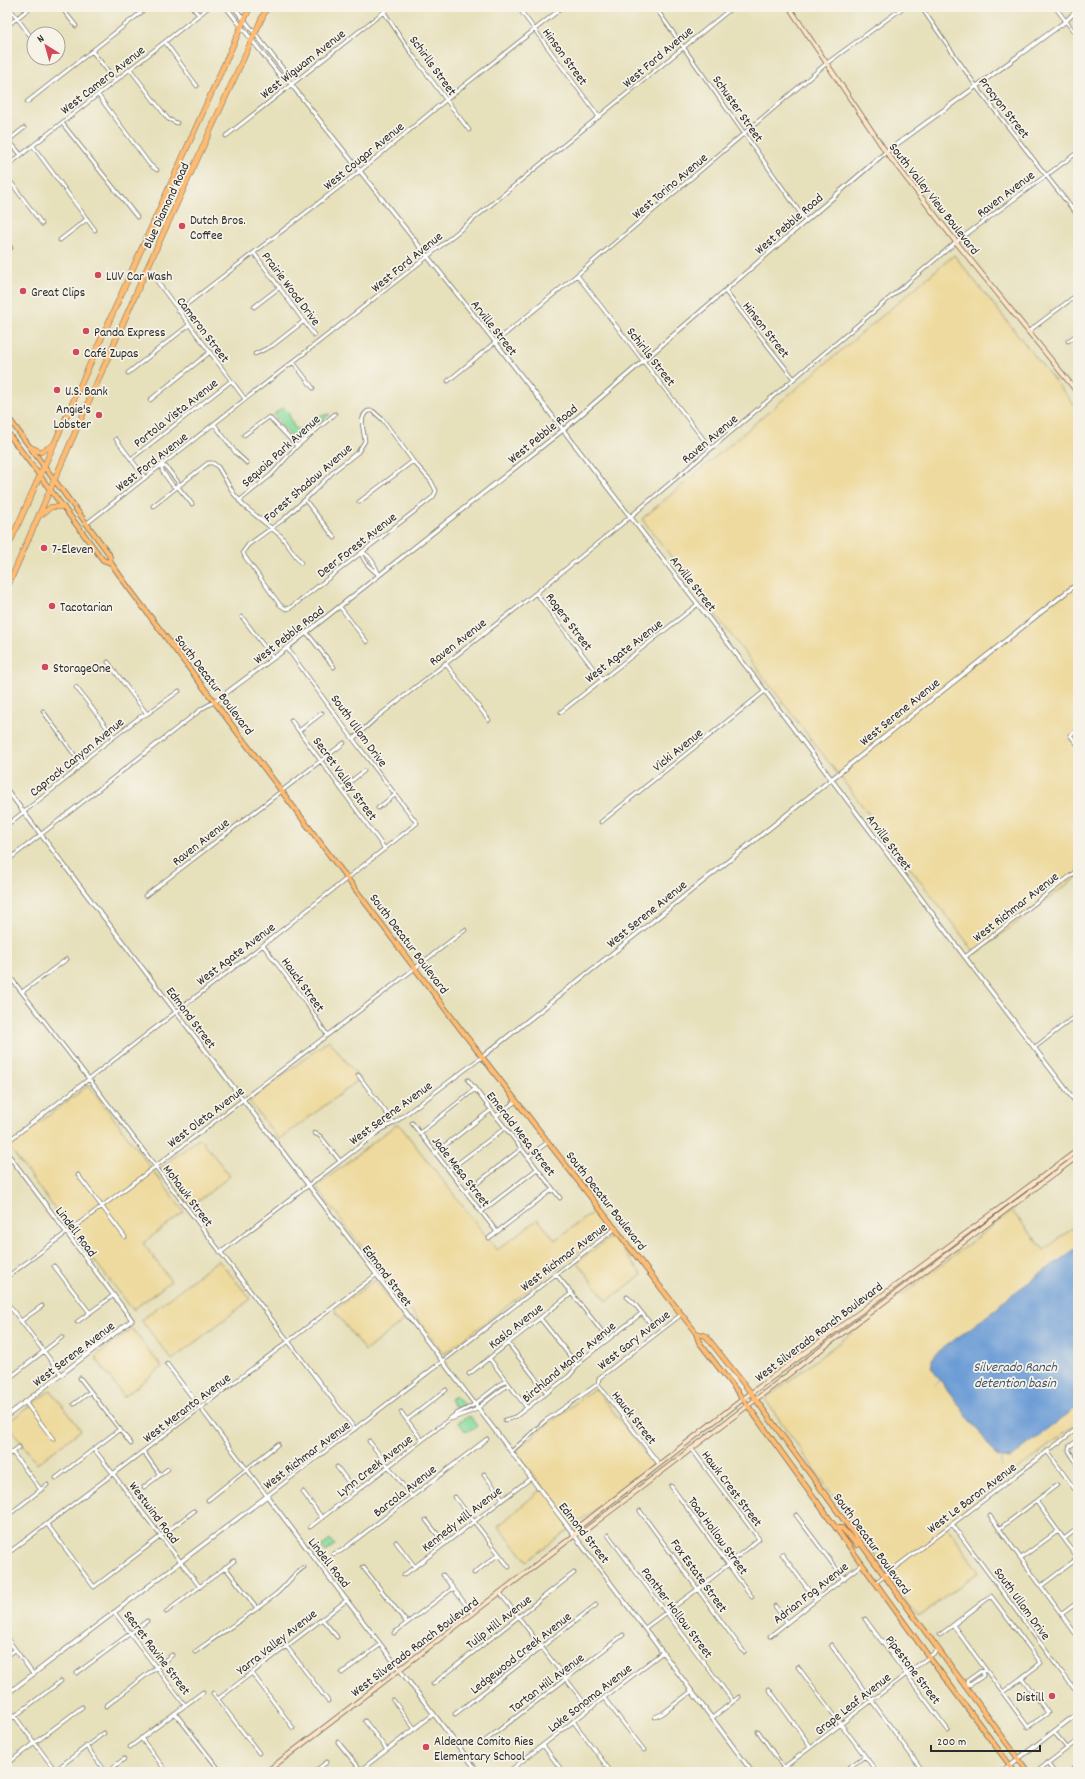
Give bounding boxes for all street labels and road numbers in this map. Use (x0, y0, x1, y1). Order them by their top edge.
street label: West Ford Avenue (619, 22, 698, 93)
street label: West Wigwam Avenue (257, 25, 351, 104)
street label: Hinson Street (537, 25, 591, 90)
street label: Schirlls Street (404, 32, 460, 101)
street label: West Camero Avenue (57, 42, 150, 120)
street label: Schuster Street (707, 72, 767, 147)
street label: Procyon Street (973, 74, 1033, 143)
street label: West Cougar Avenue (320, 118, 409, 196)
street label: South Valley View Boulevard (883, 139, 983, 260)
street label: West Torino Avenue (629, 149, 713, 224)
street label: Blue Diamond Road (139, 160, 195, 252)
street label: Raven Avenue (974, 167, 1040, 223)
street label: West Pebble Road (751, 190, 828, 260)
street label: West Ford Avenue (368, 228, 448, 298)
street label: Prairie Wood Drive (256, 249, 324, 331)
street label: Cameron Street (171, 293, 233, 368)
street label: Arville Street (465, 297, 521, 361)
street label: Hinson Street (737, 298, 793, 363)
street label: Schirlls Street (621, 324, 679, 391)
street label: Portola Vista Avenue (130, 375, 223, 453)
street label: West Pebble Road (504, 401, 583, 469)
street label: Sequoia Park Avenue (238, 411, 326, 493)
street label: Raven Avenue (678, 411, 743, 469)
street label: West Ford Avenue (112, 428, 193, 497)
street label: Forest Shadow Avenue (260, 440, 357, 528)
street label: Deer Forest Avenue (314, 508, 402, 583)
street label: Arville Street (664, 553, 720, 617)
street label: Rogers Street (540, 589, 596, 656)
street label: West Pebble Road (250, 602, 329, 670)
street label: Raven Avenue (426, 614, 491, 671)
street label: West Agate Avenue (581, 615, 668, 689)
street label: South Decatur Boulevard (169, 631, 257, 740)
street label: West Serene Avenue (856, 674, 945, 751)
street label: South Ullom Drive (325, 691, 391, 772)
street label: Caprock Canyon Avenue (26, 714, 129, 802)
street label: Vicki Avenue (649, 724, 708, 777)
street label: Secret Valley Street (307, 734, 381, 825)
street label: Arville Street (860, 811, 916, 876)
street label: Raven Avenue (169, 814, 234, 871)
street label: West Richmar Avenue (969, 868, 1064, 948)
street label: West Serene Avenue (603, 876, 692, 953)
street label: South Decatur Boulevard (364, 890, 452, 999)
street label: West Agate Avenue (193, 919, 280, 991)
street label: Hauck Street (276, 954, 328, 1017)
street label: Edmond Street (160, 983, 220, 1054)
street label: West Serene Avenue (346, 1077, 437, 1151)
street label: West Oleta Avenue (164, 1083, 249, 1153)
street label: Emerald Mesa Street (481, 1088, 559, 1181)
street label: Jade Mesa Street (426, 1133, 494, 1212)
street label: South Decatur Boulevard (560, 1148, 650, 1255)
street label: Mohawk Street (157, 1161, 217, 1232)
street label: Lindell Road (50, 1203, 100, 1262)
street label: West Richmar Avenue (517, 1219, 612, 1297)
street label: Edmond Street (356, 1241, 416, 1312)
street label: West Silverado Ranch Boulevard (752, 1278, 887, 1388)
street label: Kaslo Avenue (485, 1299, 548, 1354)
street label: West Gary Avenue (594, 1306, 675, 1375)
street label: West Serene Avenue (29, 1318, 120, 1392)
street label: Birchland Manor Avenue (518, 1318, 621, 1408)
street label: West Meranto Avenue (140, 1369, 236, 1448)
street label: Hauck Street (606, 1388, 660, 1450)
street label: West Richmar Avenue (260, 1417, 355, 1495)
street label: Lynn Creek Avenue (333, 1431, 418, 1503)
street label: Hawk Crest Street (696, 1447, 766, 1532)
street label: West Le Baron Avenue (924, 1459, 1022, 1539)
street label: Barcola Avenue (370, 1461, 441, 1523)
street label: Westwind Road (123, 1478, 183, 1549)
street label: Kennedy Hill Avenue (418, 1482, 507, 1557)
street label: South Decatur Boulevard (828, 1490, 914, 1599)
street label: Toad Hollow Street (682, 1494, 752, 1580)
street label: Edmond Street (553, 1499, 613, 1568)
street label: Lindell Road (302, 1534, 354, 1593)
street label: Fox Estate Street (665, 1536, 731, 1617)
street label: Adrian Fog Avenue (770, 1558, 854, 1630)
street label: Panther Hollow Street (635, 1564, 717, 1663)
street label: South Ullom Drive (988, 1564, 1054, 1645)
street label: Tulip Hill Avenue (463, 1591, 537, 1655)
street label: West Silverado Ranch Boulevard (348, 1593, 483, 1703)
street label: Yarra Valley Avenue (233, 1605, 322, 1681)
street label: Secret Ravine Street (118, 1607, 194, 1700)
street label: Ledgewood Creek Avenue (467, 1608, 577, 1700)
street label: Pipestone Street (880, 1632, 944, 1709)
street label: Tartan Hill Avenue (506, 1649, 589, 1719)
street label: Lake Sonoma Avenue (544, 1660, 637, 1738)
street label: Grape Leaf Avenue (811, 1669, 896, 1741)

